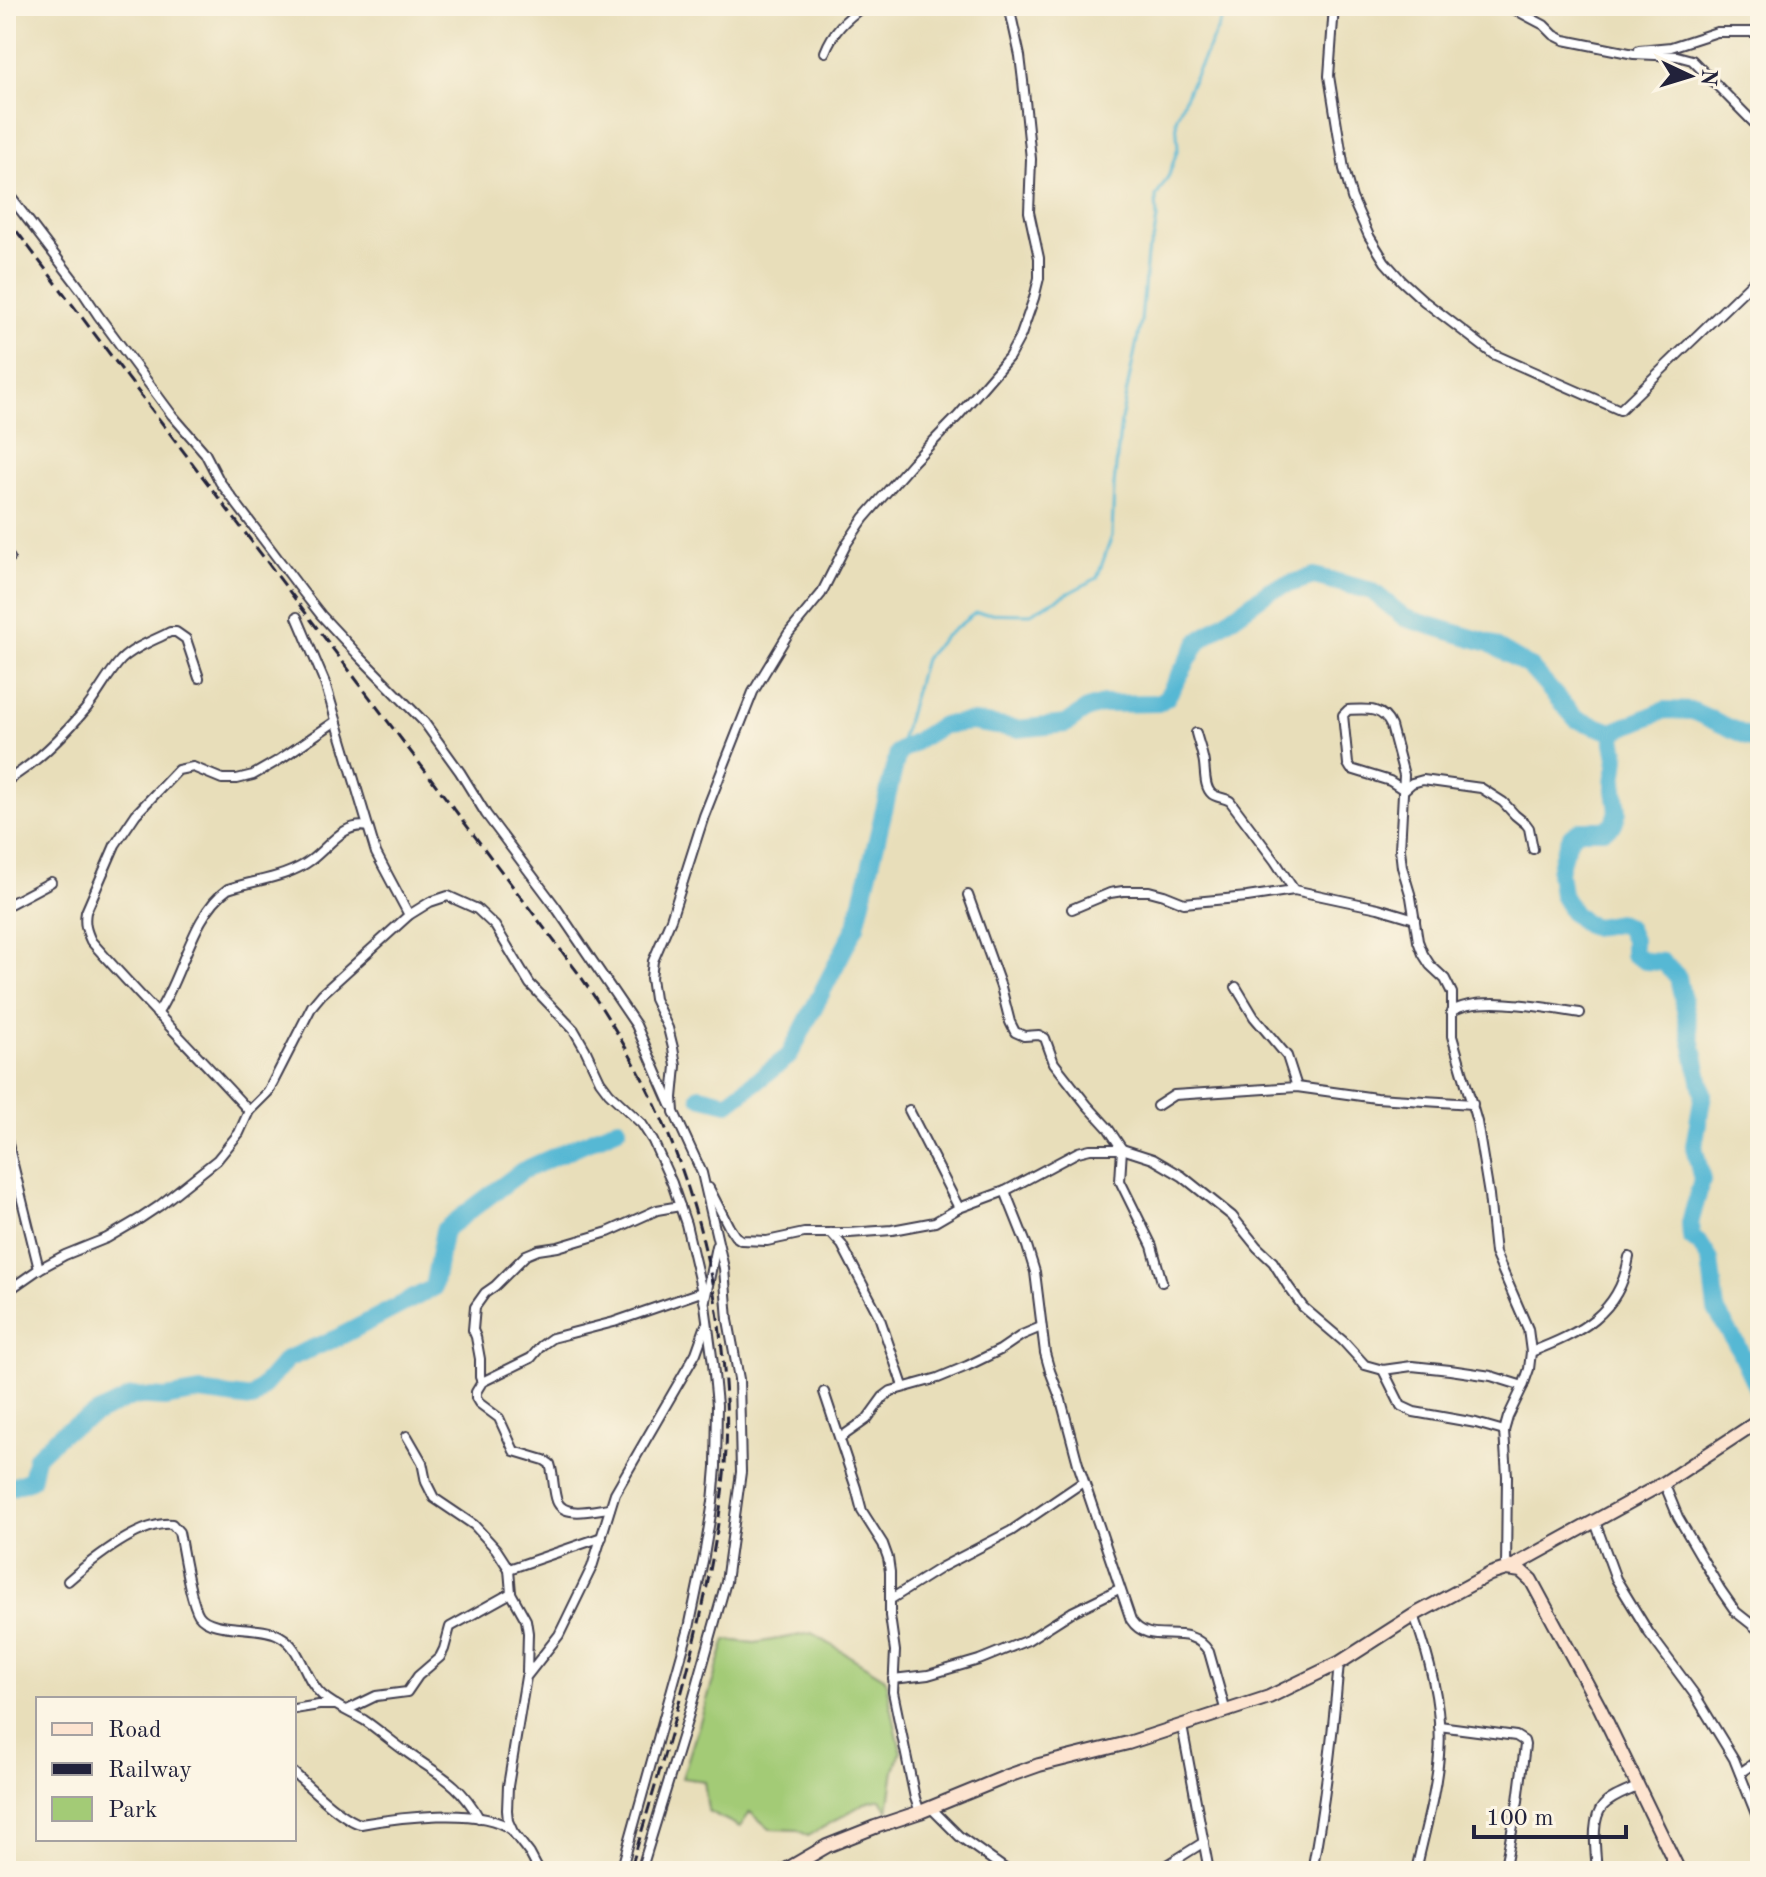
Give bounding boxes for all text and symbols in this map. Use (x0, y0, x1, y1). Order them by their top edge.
north arrow (1650, 36, 1730, 116)
text: N (1696, 68, 1720, 87)
legend (36, 1697, 296, 1841)
text: Road (108, 1719, 161, 1743)
text: Railway (108, 1759, 192, 1783)
scale bar (1474, 1789, 1626, 1839)
text: Park (108, 1799, 157, 1823)
text: 100 m (1486, 1807, 1554, 1831)

